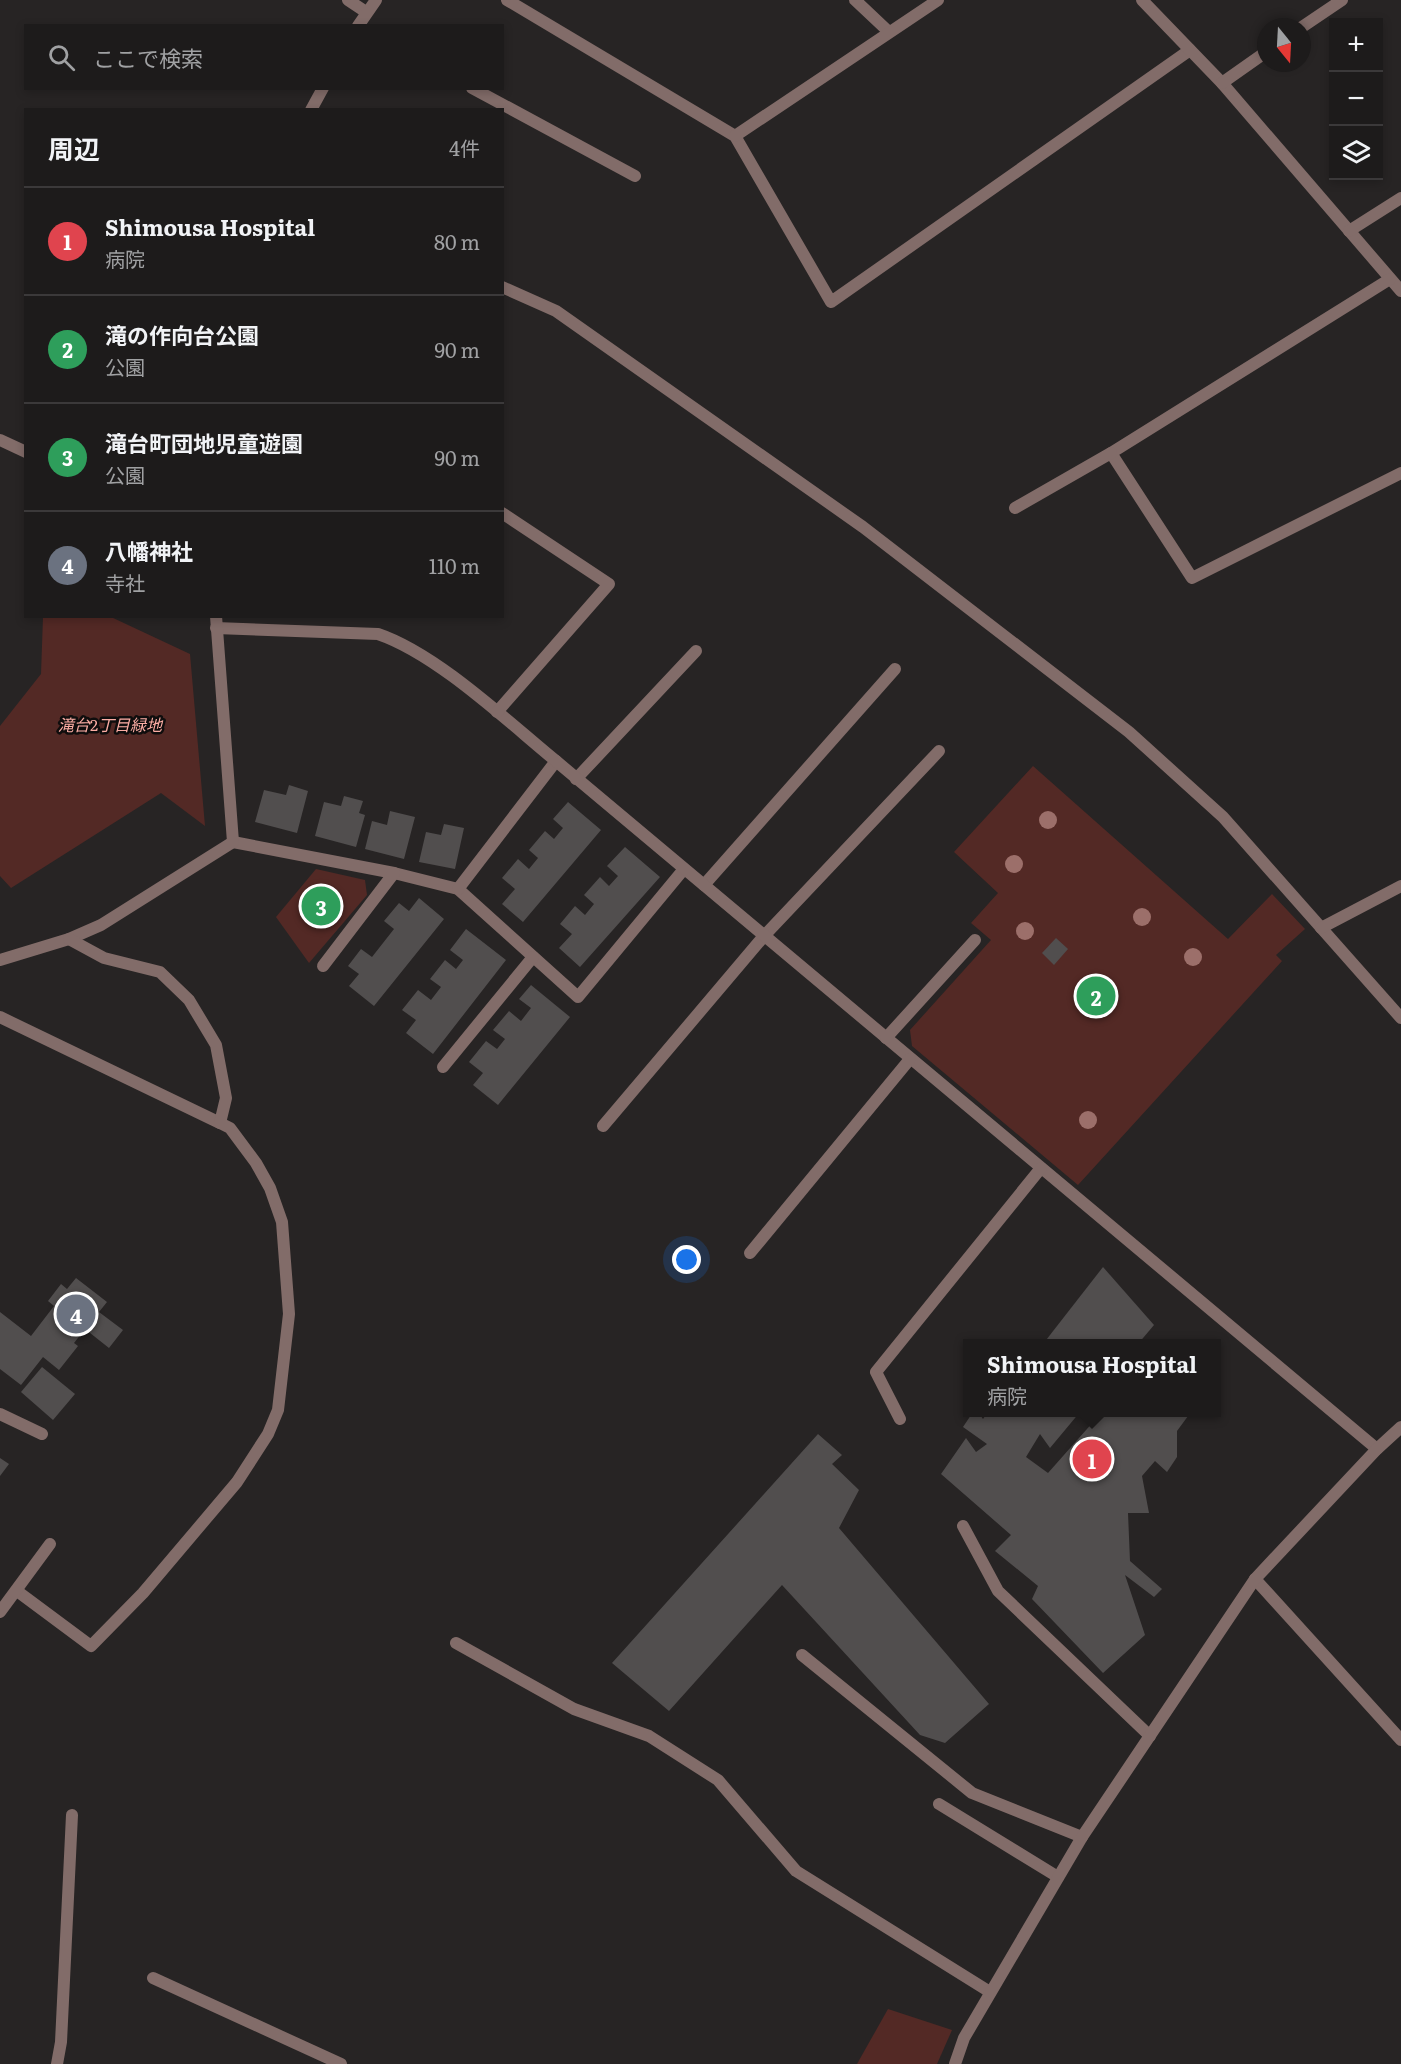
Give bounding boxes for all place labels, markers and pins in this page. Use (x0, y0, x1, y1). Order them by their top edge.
pin: 3 (302, 884, 340, 928)
pin: 2 (1076, 974, 1116, 1018)
pin: 4 (56, 1292, 96, 1336)
pin: 1 (1072, 1436, 1112, 1482)

